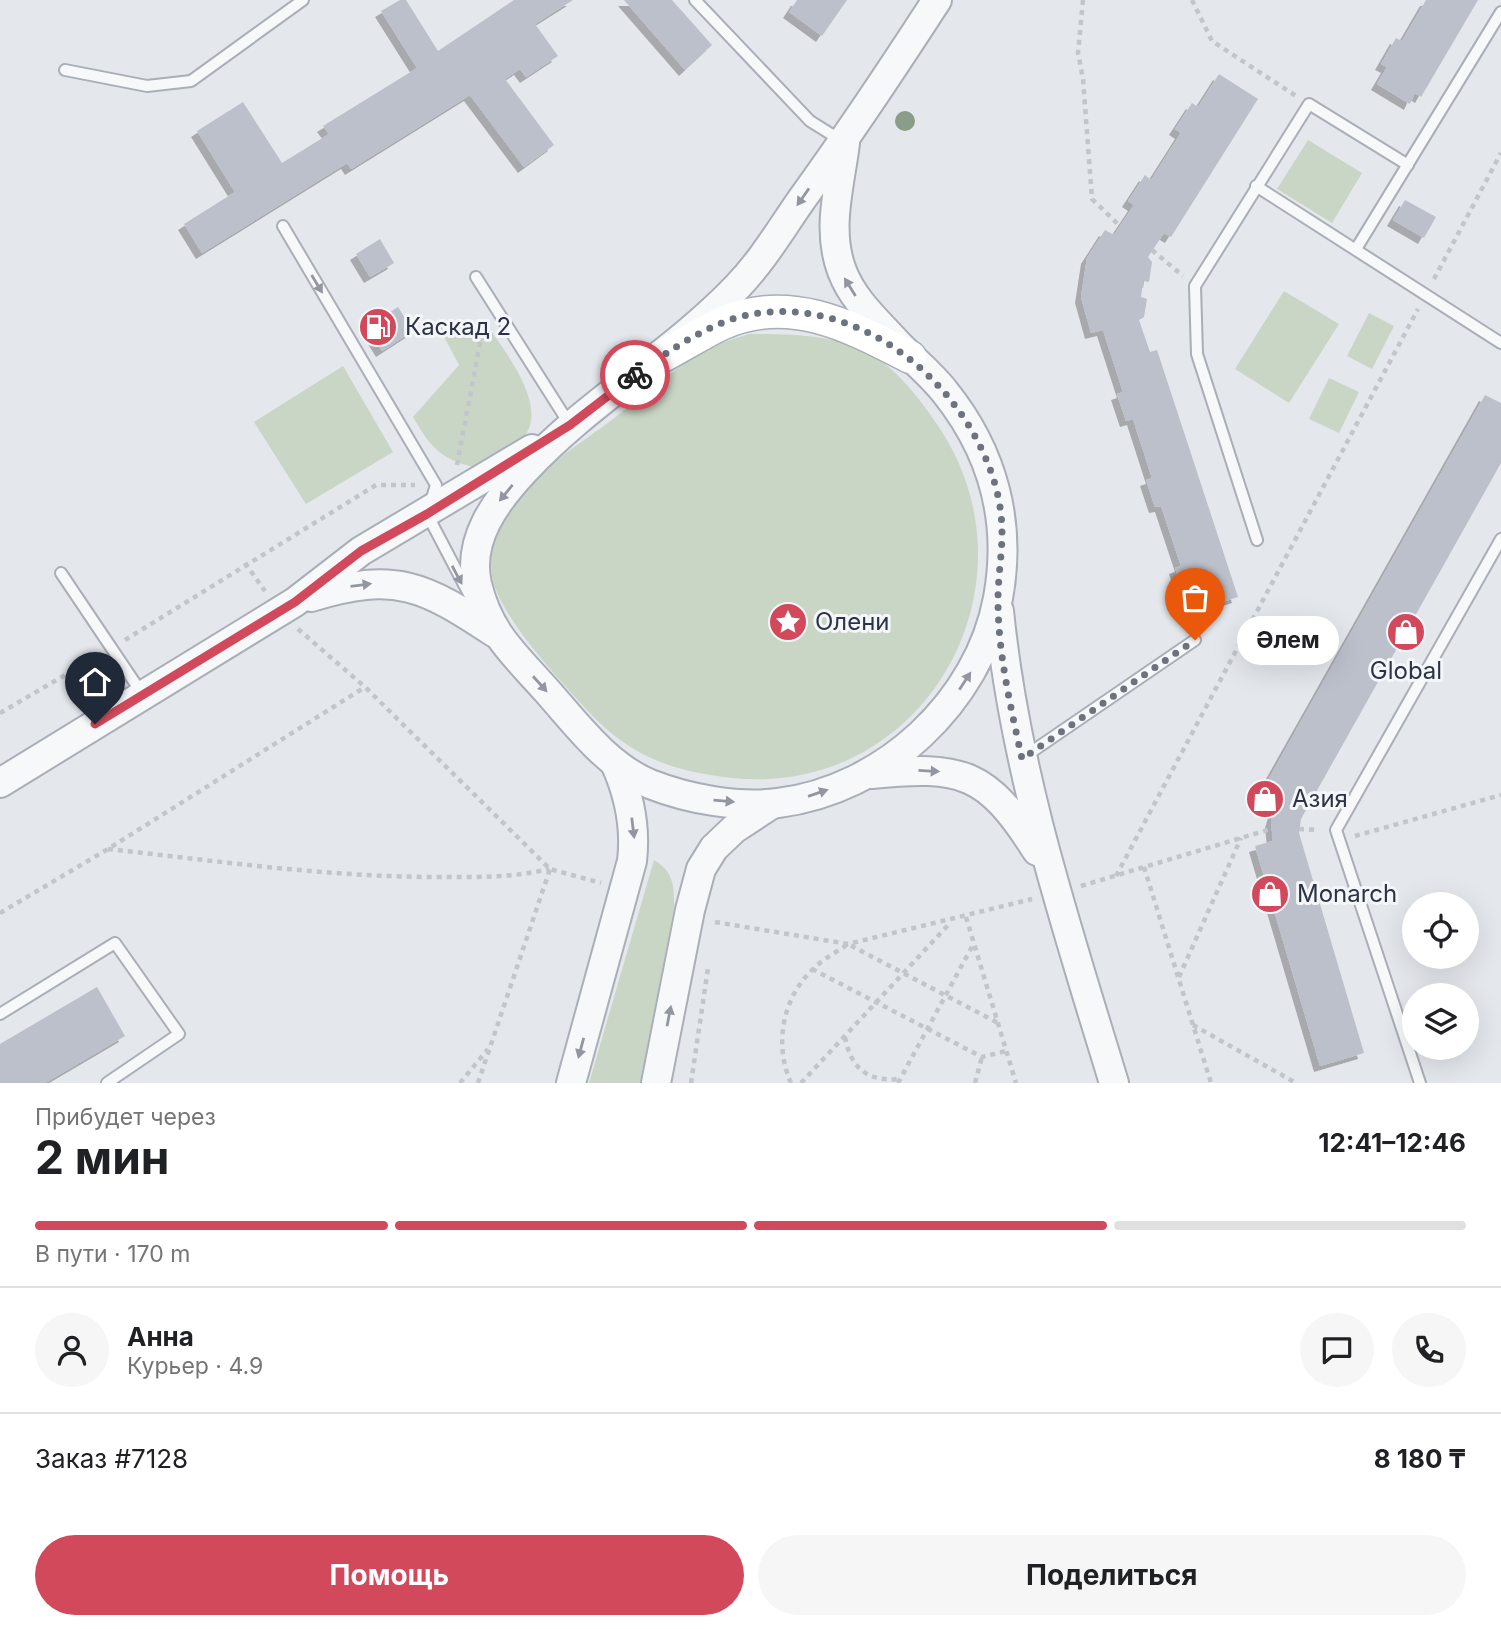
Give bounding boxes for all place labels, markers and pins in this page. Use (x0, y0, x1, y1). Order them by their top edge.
fuel station icon: Каскад 2 (357, 306, 399, 348)
place label: Каскад 2 (405, 312, 511, 341)
pin (1165, 568, 1225, 640)
place icon: Олени (767, 601, 809, 643)
place label: Олени (815, 607, 890, 636)
shop icon: Global (1385, 611, 1427, 653)
callout: Әлем (1237, 616, 1338, 664)
pin (65, 652, 125, 724)
place label: Global (1370, 656, 1442, 685)
shop icon: Азия (1244, 778, 1286, 820)
place label: Азия (1292, 784, 1348, 813)
shop icon: Monarch (1249, 873, 1291, 915)
place label: Monarch (1297, 879, 1397, 908)

